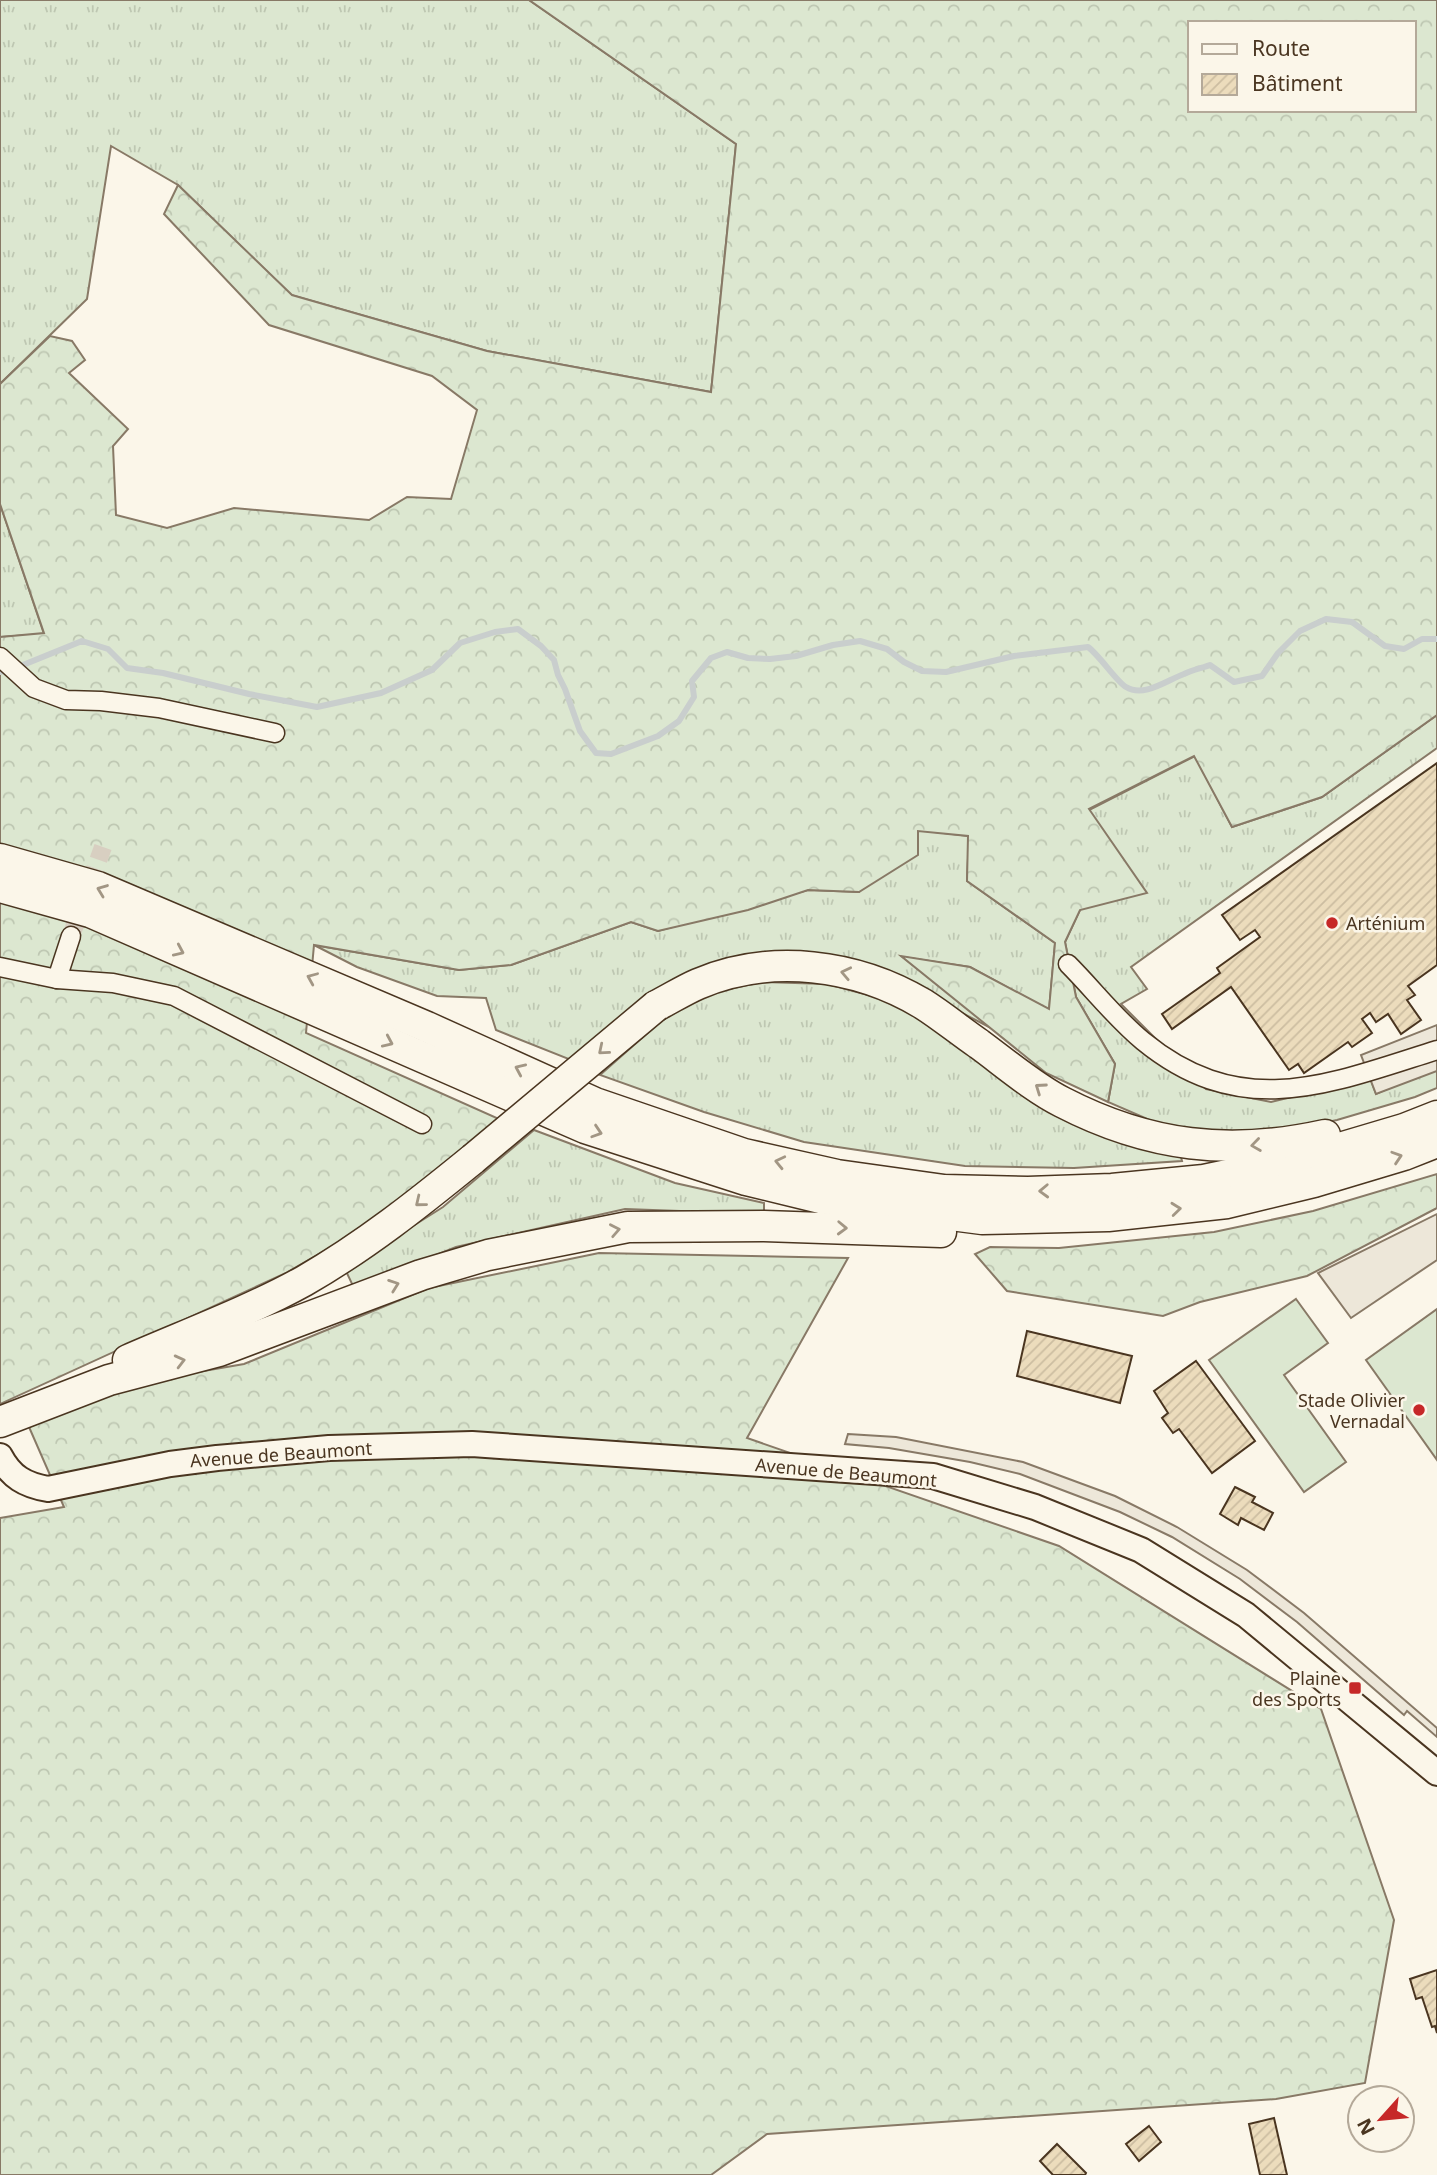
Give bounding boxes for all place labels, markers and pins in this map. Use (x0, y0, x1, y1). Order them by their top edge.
place label: Arténium (1346, 911, 1425, 935)
marker: Arténium (1324, 915, 1340, 931)
place label: Stade Olivier Vernadal (1298, 1388, 1406, 1433)
marker: Stade Olivier Vernadal (1411, 1402, 1427, 1418)
place label: Plaine des Sports (1252, 1666, 1341, 1711)
marker: Plaine des Sports (1347, 1680, 1363, 1696)

